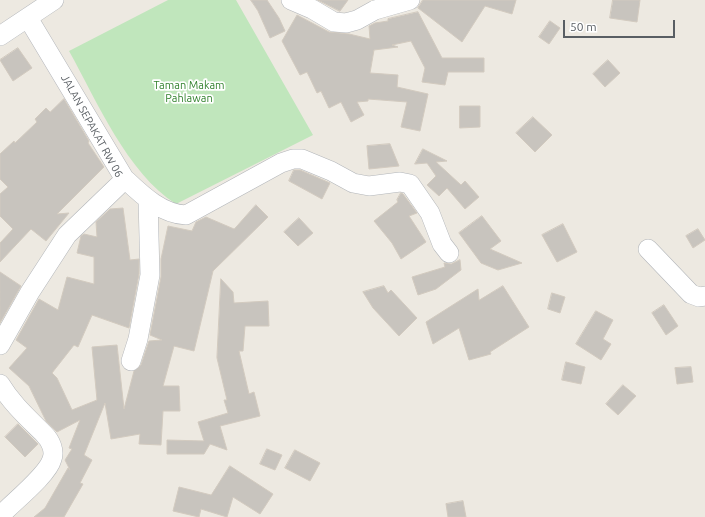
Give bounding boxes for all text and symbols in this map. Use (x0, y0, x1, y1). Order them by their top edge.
scale bar (565, 12, 677, 38)
text: 50 m (570, 20, 597, 33)
street label: JALAN SEPAKAT RW 06 (58, 72, 126, 180)
park label: Taman Makam Pahlawan (153, 78, 225, 104)

